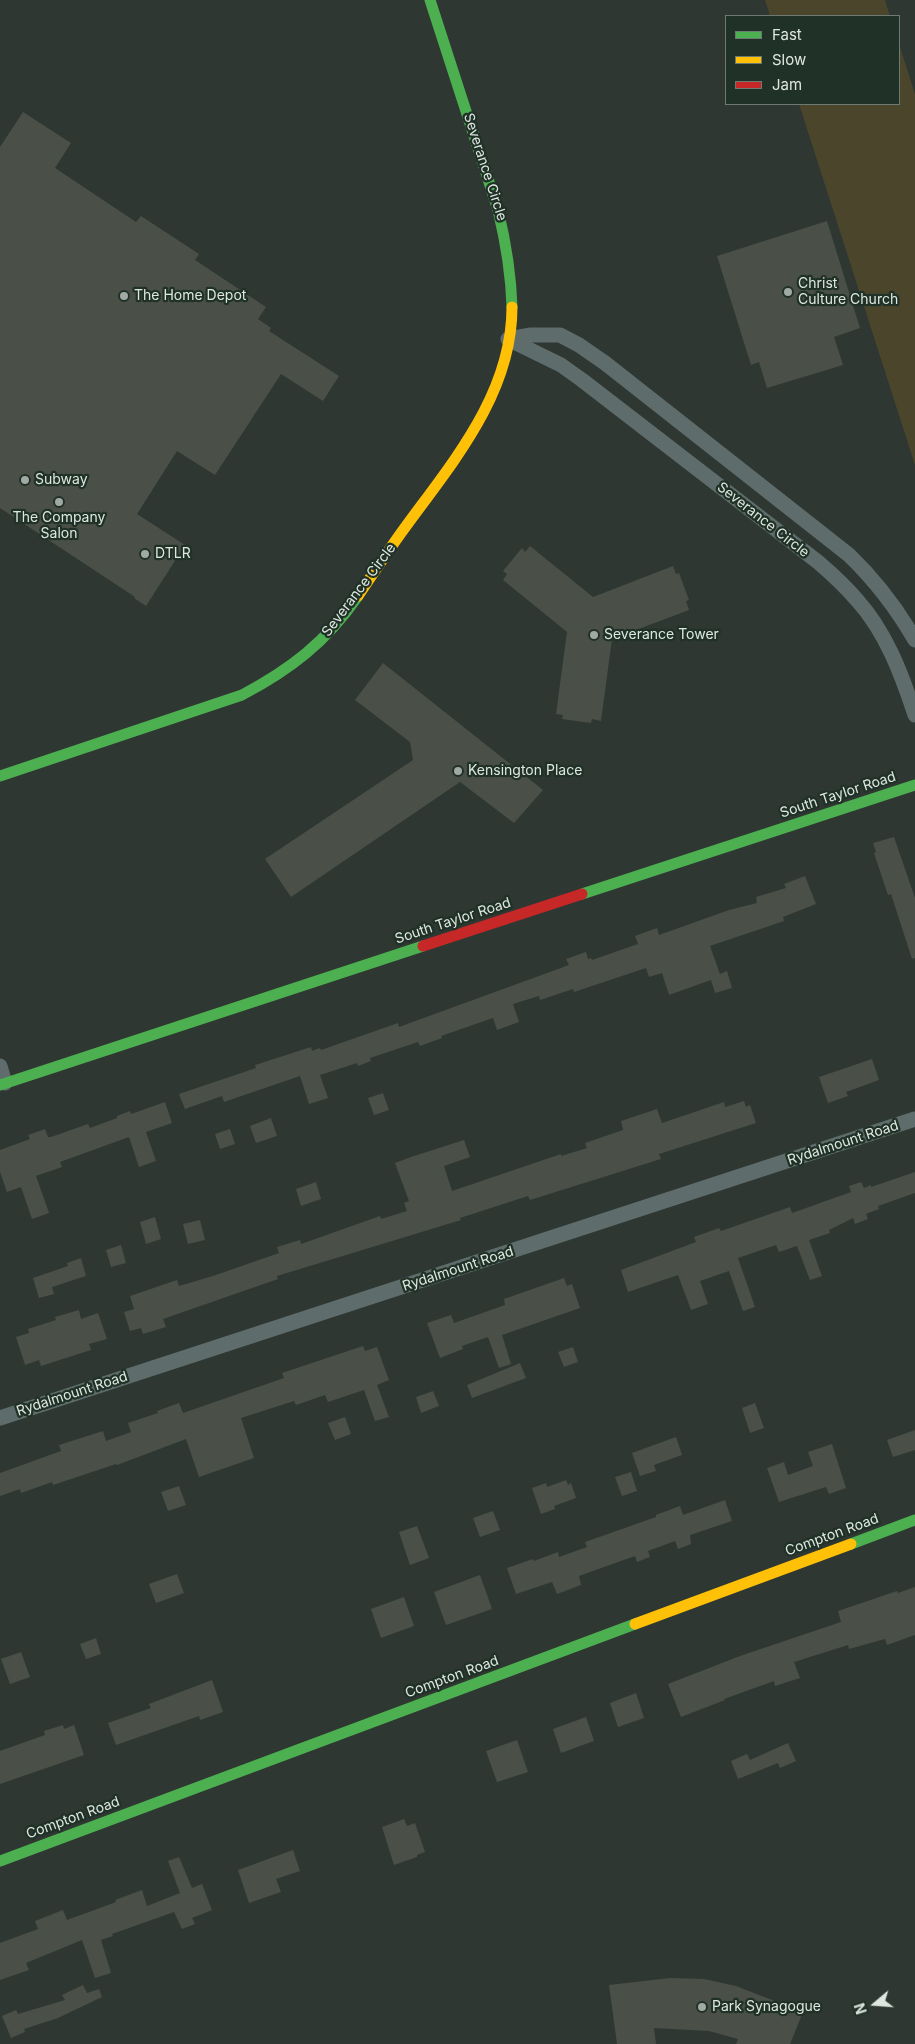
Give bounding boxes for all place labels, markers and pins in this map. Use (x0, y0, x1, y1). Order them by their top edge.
place label: Christ Culture Church (798, 276, 898, 308)
marker: Christ Culture Church (782, 286, 794, 298)
place label: The Home Depot (134, 288, 246, 304)
marker: The Home Depot (118, 290, 130, 302)
place label: Subway (35, 472, 88, 488)
marker: Subway (19, 474, 31, 486)
marker: The Company Salon (53, 496, 65, 508)
place label: The Company Salon (13, 510, 105, 542)
place label: DTLR (155, 546, 191, 562)
marker: DTLR (139, 548, 151, 560)
place label: Severance Tower (604, 627, 719, 643)
marker: Severance Tower (588, 629, 600, 641)
place label: Kensington Place (468, 763, 582, 779)
marker: Kensington Place (452, 765, 464, 777)
place label: Park Synagogue (712, 1999, 821, 2015)
marker: Park Synagogue (696, 2001, 708, 2013)

